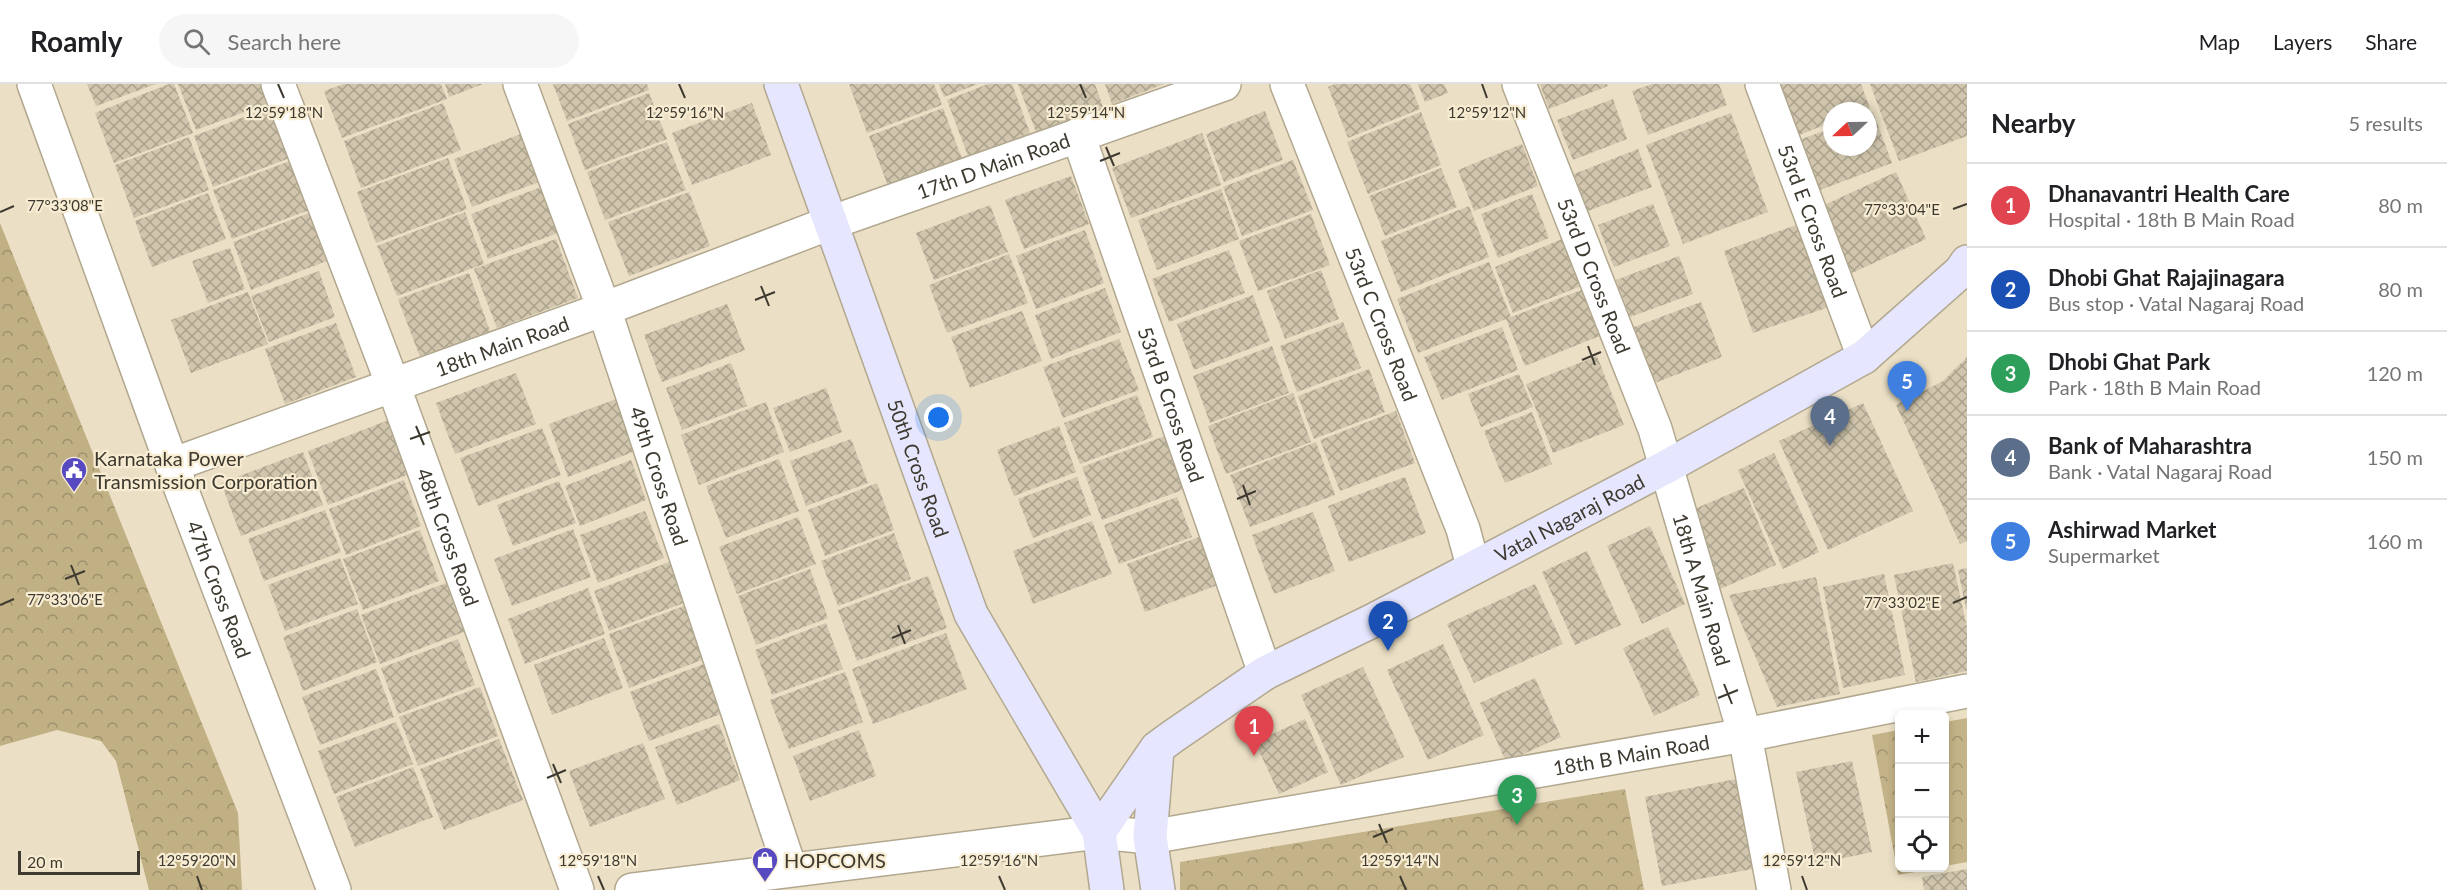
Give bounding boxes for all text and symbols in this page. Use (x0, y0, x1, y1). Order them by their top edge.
search box (159, 14, 579, 68)
text: Roamly (30, 24, 123, 58)
icon: search (180, 25, 213, 58)
text: Search here (228, 28, 341, 55)
text: Map (2199, 29, 2240, 54)
text: Layers (2273, 29, 2332, 54)
text: Share (2365, 29, 2417, 54)
north arrow (1823, 102, 1877, 156)
text: 12°59'18"N (245, 103, 323, 121)
text: 12°59'16"N (646, 103, 724, 121)
text: 12°59'14"N (1047, 103, 1125, 121)
text: 12°59'12"N (1448, 103, 1526, 121)
text: Nearby (1991, 107, 2076, 139)
text: 5 results (2348, 111, 2423, 135)
street label: 17th D Main Road (913, 127, 1073, 204)
street label: 53rd E Cross Road (1774, 141, 1853, 301)
text: Dhanavantri Health Care (2048, 180, 2290, 207)
text: 1 (2005, 193, 2016, 217)
text: 80 m (2378, 193, 2423, 217)
street label: 53rd D Cross Road (1553, 194, 1636, 357)
text: 77°33'08"E (27, 196, 103, 214)
text: 77°33'04"E (1864, 200, 1940, 218)
text: Hospital · 18th B Main Road (2048, 207, 2295, 231)
street label: 53rd C Cross Road (1341, 244, 1423, 404)
text: Dhobi Ghat Rajajinagara (2048, 264, 2285, 291)
text: 2 (2005, 277, 2016, 301)
text: 80 m (2378, 277, 2423, 301)
text: Bus stop · Vatal Nagaraj Road (2048, 291, 2304, 315)
street label: 18th Main Road (432, 311, 572, 381)
street label: 53rd B Cross Road (1133, 323, 1210, 485)
text: Dhobi Ghat Park (2048, 348, 2210, 375)
text: 3 (2005, 361, 2016, 385)
text: 120 m (2367, 361, 2423, 385)
pin: 5 (1888, 362, 1926, 411)
text: Park · 18th B Main Road (2048, 375, 2261, 399)
street label: 50th Cross Road (883, 396, 954, 540)
pin: 4 (1810, 396, 1850, 446)
street label: 49th Cross Road (625, 403, 694, 548)
your location (924, 403, 953, 432)
text: Bank of Maharashtra (2048, 432, 2252, 459)
text: 4 (2005, 445, 2016, 469)
text: 150 m (2367, 445, 2423, 469)
place label: Karnataka Power Transmission Corporation (94, 446, 318, 493)
public building icon: Karnataka Power Transmission Corporation (59, 455, 89, 493)
text: Bank · Vatal Nagaraj Road (2048, 459, 2272, 483)
street label: 48th Cross Road (412, 465, 484, 609)
street label: Vatal Nagaraj Road (1491, 469, 1648, 567)
street label: 18th A Main Road (1668, 510, 1736, 668)
text: Ashirwad Market (2048, 516, 2217, 543)
street label: 47th Cross Road (182, 517, 256, 661)
text: 5 (2005, 529, 2016, 553)
text: 160 m (2367, 529, 2423, 553)
text: Supermarket (2048, 543, 2160, 567)
text: 77°33'06"E (27, 590, 103, 608)
text: 77°33'02"E (1864, 593, 1940, 611)
pin: 2 (1368, 602, 1408, 651)
pin: 1 (1234, 706, 1274, 756)
map controls (1895, 710, 1949, 872)
button: + (1895, 710, 1949, 764)
street label: 18th B Main Road (1551, 729, 1711, 780)
button: − (1895, 764, 1949, 818)
pin: 3 (1498, 776, 1537, 825)
button: locate (1895, 818, 1949, 872)
shop icon: HOPCOMS (750, 845, 780, 883)
scale bar (18, 848, 140, 876)
place label: HOPCOMS (784, 848, 886, 872)
text: 12°59'20"N (158, 851, 236, 869)
text: 12°59'18"N (559, 851, 637, 869)
text: 12°59'16"N (960, 851, 1038, 869)
text: 12°59'14"N (1361, 851, 1439, 869)
text: 12°59'12"N (1763, 851, 1841, 869)
text: 20 m (27, 852, 63, 871)

